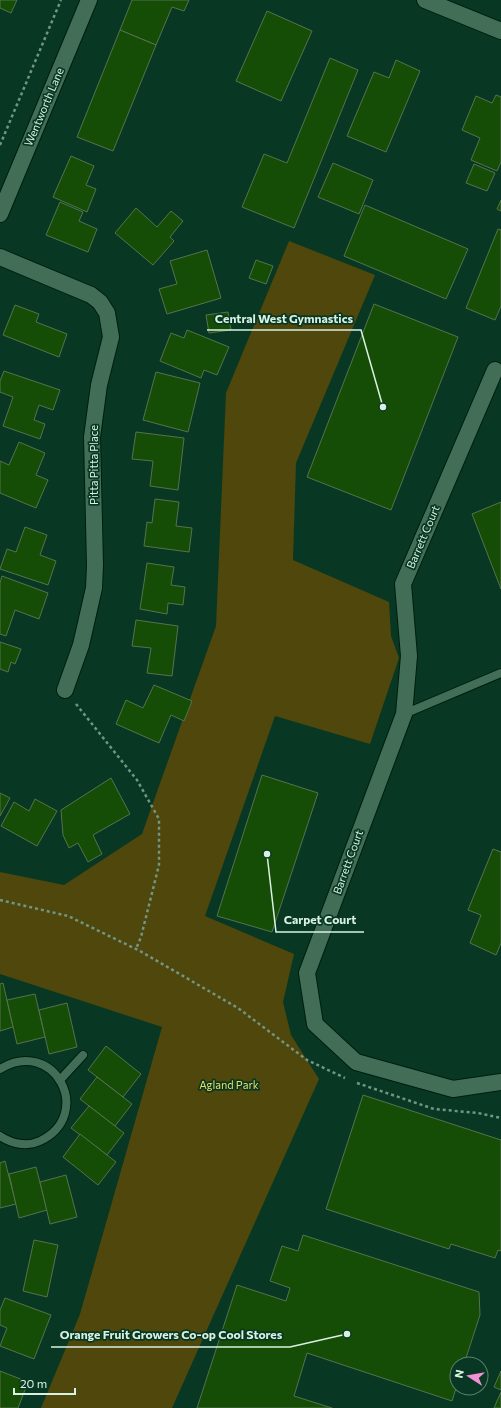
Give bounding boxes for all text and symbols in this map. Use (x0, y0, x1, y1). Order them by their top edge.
street label: Wentworth Lane (21, 66, 66, 148)
callout: Central West Gymnastics (207, 306, 361, 330)
text: Central West Gymnastics (215, 311, 354, 325)
street label: Pitta Pitta Place (87, 425, 100, 505)
street label: Barrett Court (403, 503, 442, 570)
street label: Barrett Court (330, 827, 365, 896)
callout: Carpet Court (276, 908, 364, 932)
text: Carpet Court (284, 912, 356, 926)
park label: Agland Park (199, 1078, 259, 1091)
callout: Orange Fruit Growers Co-op Cool Stores (51, 1323, 290, 1347)
text: Orange Fruit Growers Co-op Cool Stores (60, 1327, 283, 1341)
north arrow (449, 1356, 489, 1396)
text: N (452, 1368, 466, 1379)
scale bar (14, 1370, 75, 1396)
text: 20 m (20, 1376, 47, 1390)

